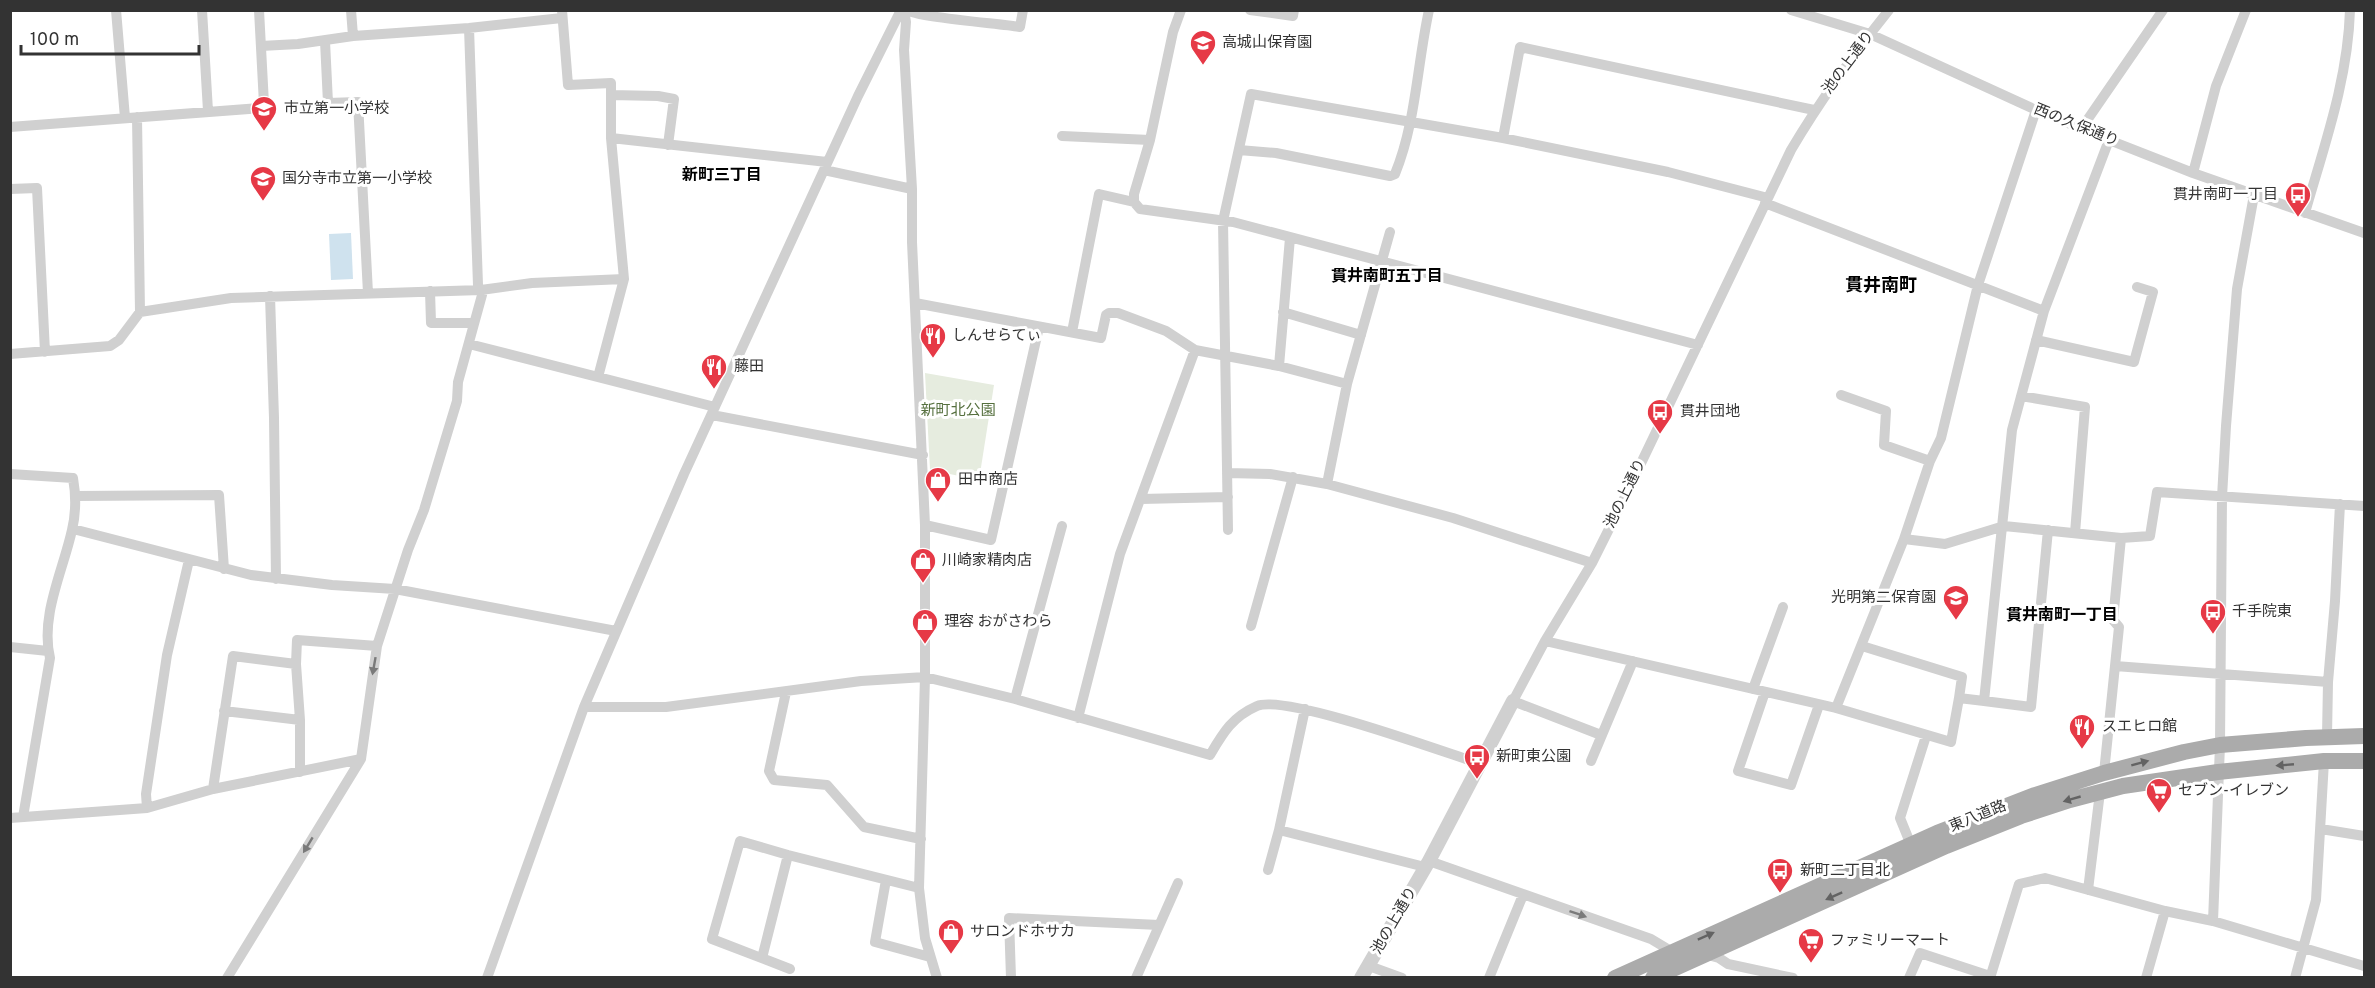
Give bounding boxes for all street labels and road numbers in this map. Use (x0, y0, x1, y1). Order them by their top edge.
street label: 池の上通り (1819, 27, 1879, 99)
street label: 西の久保通り (2031, 100, 2121, 152)
street label: 池の上通り (1601, 456, 1651, 532)
street label: 東八道路 (1947, 797, 2009, 837)
street label: 池の上通り (1368, 884, 1422, 958)

